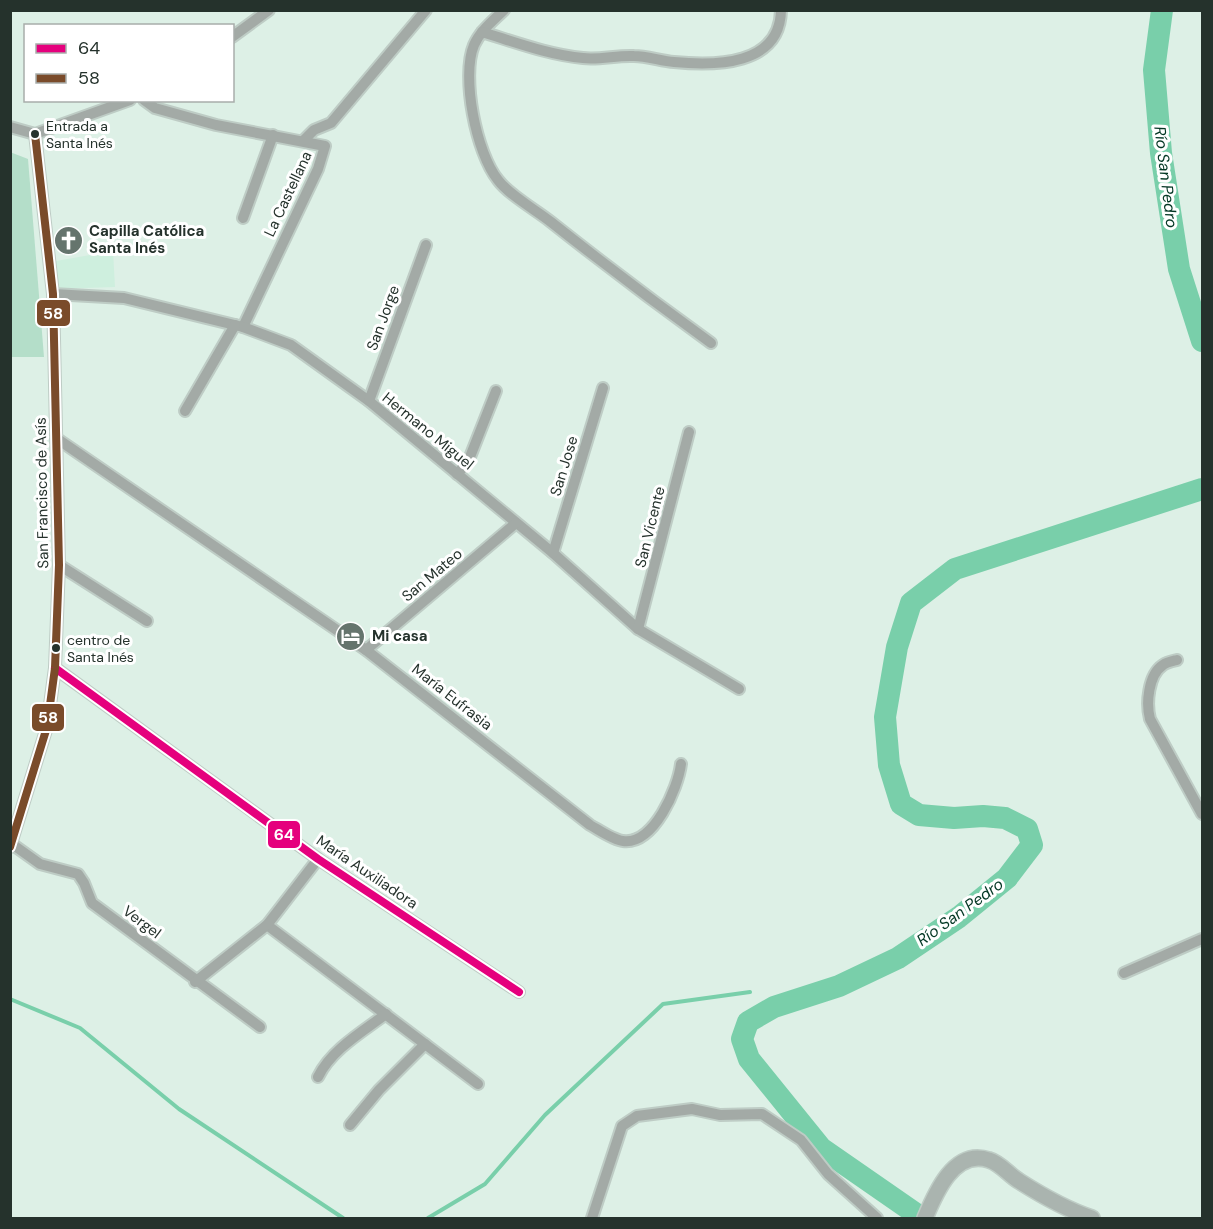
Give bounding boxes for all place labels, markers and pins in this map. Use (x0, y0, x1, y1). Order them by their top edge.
place label: Entrada a Santa Inés (46, 117, 113, 152)
marker: Entrada a Santa Inés (29, 128, 41, 140)
place label: Capilla Católica Santa Inés (89, 221, 204, 258)
church icon: Capilla Católica Santa Inés (52, 224, 84, 256)
hotel icon: Mi casa (335, 620, 367, 652)
place label: Mi casa (372, 626, 428, 646)
place label: centro de Santa Inés (67, 631, 134, 666)
marker: centro de Santa Inés (50, 642, 62, 654)

